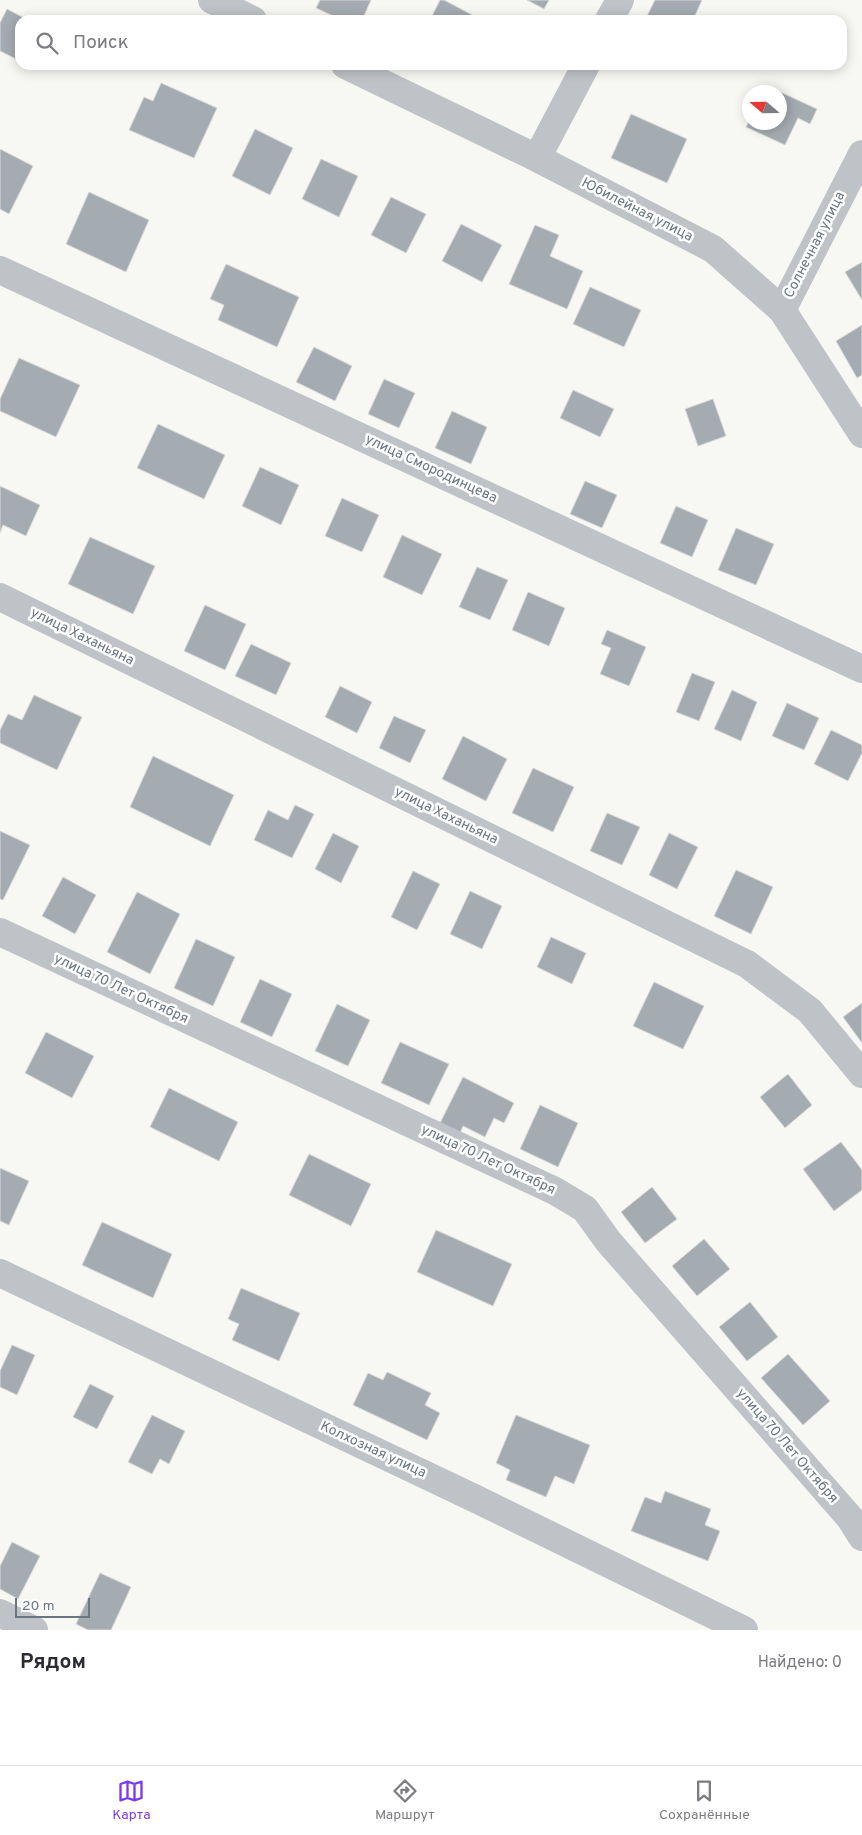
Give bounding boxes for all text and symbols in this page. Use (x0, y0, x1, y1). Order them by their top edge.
search box (15, 15, 847, 70)
icon: search (33, 29, 61, 57)
text: Поиск (73, 31, 129, 55)
north arrow (742, 85, 787, 130)
street label: Юбилейная улица (578, 175, 696, 245)
street label: Солнечная улица (781, 189, 849, 301)
street label: улица Смородинцева (362, 431, 500, 507)
street label: улица Хаханьяна (27, 605, 137, 669)
street label: улица Хаханьяна (391, 784, 501, 848)
street label: улица 70 Лет Октября (51, 950, 191, 1028)
street label: улица 70 Лет Октября (418, 1121, 558, 1199)
street label: улица 70 Лет Октября (733, 1385, 841, 1507)
street label: Колхозная улица (317, 1418, 429, 1482)
scale bar (15, 1595, 90, 1618)
text: 20 m (22, 1598, 55, 1615)
text: Рядом (20, 1649, 86, 1676)
text: Найдено: 0 (758, 1653, 842, 1673)
tab: Карта (112, 1777, 151, 1824)
tab: Маршрут (375, 1777, 435, 1824)
tab: Сохранённые (659, 1777, 750, 1824)

